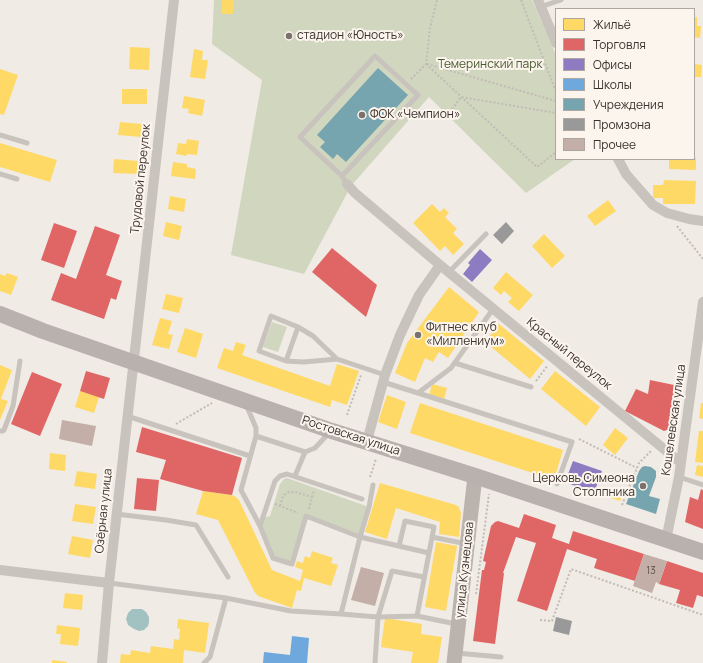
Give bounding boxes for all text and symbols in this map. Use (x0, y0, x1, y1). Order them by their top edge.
legend (555, 8, 695, 160)
text: Жильё (593, 16, 631, 33)
place label: стадион «Юность» (297, 29, 404, 43)
marker: стадион «Юность» (284, 31, 294, 41)
text: Торговля (593, 36, 646, 53)
text: Офисы (593, 56, 632, 73)
park label: Темеринский парк (438, 58, 542, 72)
text: Школы (593, 76, 632, 93)
text: Учреждения (593, 96, 664, 113)
place label: ФОК «Чемпион» (370, 108, 460, 122)
marker: ФОК «Чемпион» (357, 110, 367, 120)
text: Промзона (593, 116, 651, 133)
street label: Трудовой переулок (128, 123, 154, 235)
text: Прочее (593, 136, 636, 153)
street label: Красный переулок (523, 315, 615, 393)
place label: Фитнес клуб «Миллениум» (426, 321, 505, 349)
marker: Фитнес клуб «Миллениум» (413, 330, 423, 340)
street label: Кошелевская улица (659, 363, 689, 477)
street label: Ростовская улица (300, 413, 402, 459)
street label: Озёрная улица (92, 468, 116, 554)
place label: Церковь Симеона Столпника (533, 472, 635, 500)
marker: Церковь Симеона Столпника (638, 481, 648, 491)
street label: улица Кузнецова (453, 521, 477, 619)
house number: 13 (646, 565, 656, 577)

